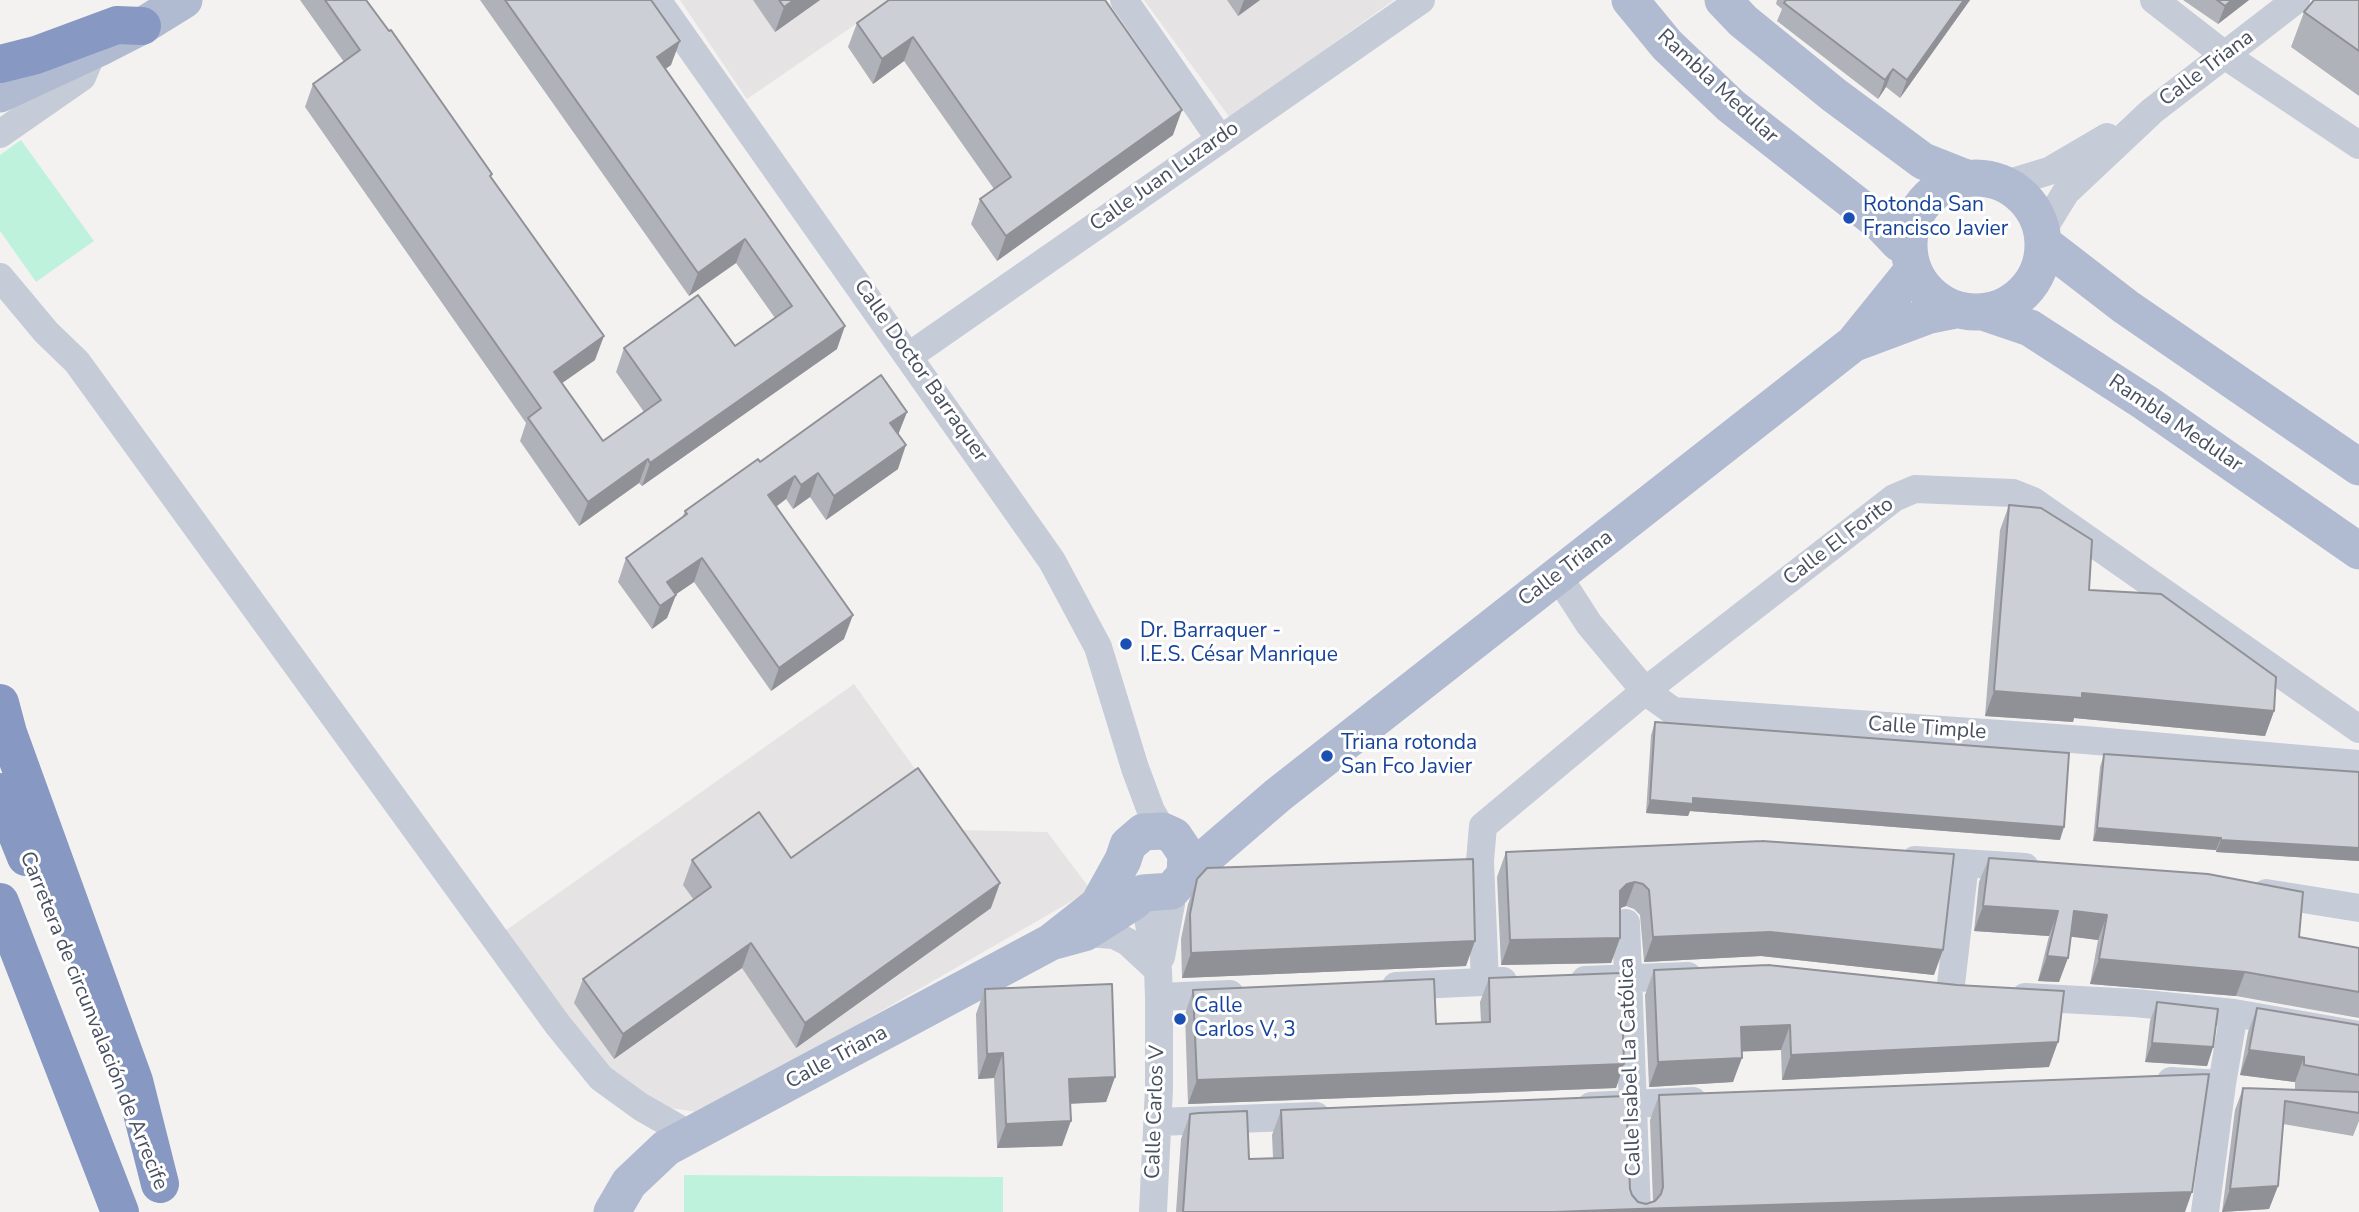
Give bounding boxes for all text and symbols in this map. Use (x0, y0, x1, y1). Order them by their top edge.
street label: Rambla Medular (1651, 25, 1783, 149)
street label: Calle Triana (2155, 25, 2259, 113)
street label: Calle Juan Luzardo (1086, 116, 1244, 238)
place label: Rotonda San Francisco Javier (1863, 193, 2008, 243)
marker: Rotonda San Francisco Javier (1841, 210, 1857, 226)
street label: Calle Doctor Barraquer (848, 275, 992, 467)
street label: Rambla Medular (2103, 370, 2247, 478)
street label: Calle El Forito (1779, 492, 1899, 592)
street label: Calle Triana (1514, 525, 1618, 613)
place label: Dr. Barraquer - I.E.S. César Manrique (1140, 619, 1338, 669)
marker: Dr. Barraquer - I.E.S. César Manrique (1118, 636, 1134, 652)
street label: Calle Timple (1867, 712, 1987, 746)
place label: Triana rotonda San Fco Javier (1341, 731, 1477, 781)
marker: Triana rotonda San Fco Javier (1319, 748, 1335, 764)
street label: Carretera de circunvalación de Arrecife (13, 848, 173, 1194)
street label: Calle Isabel La Católica (1615, 957, 1647, 1177)
place label: Calle Carlos V, 3 (1194, 994, 1296, 1044)
marker: Calle Carlos V, 3 (1172, 1011, 1188, 1027)
street label: Calle Triana (782, 1021, 892, 1095)
street label: Calle Carlos V (1141, 1045, 1171, 1179)

